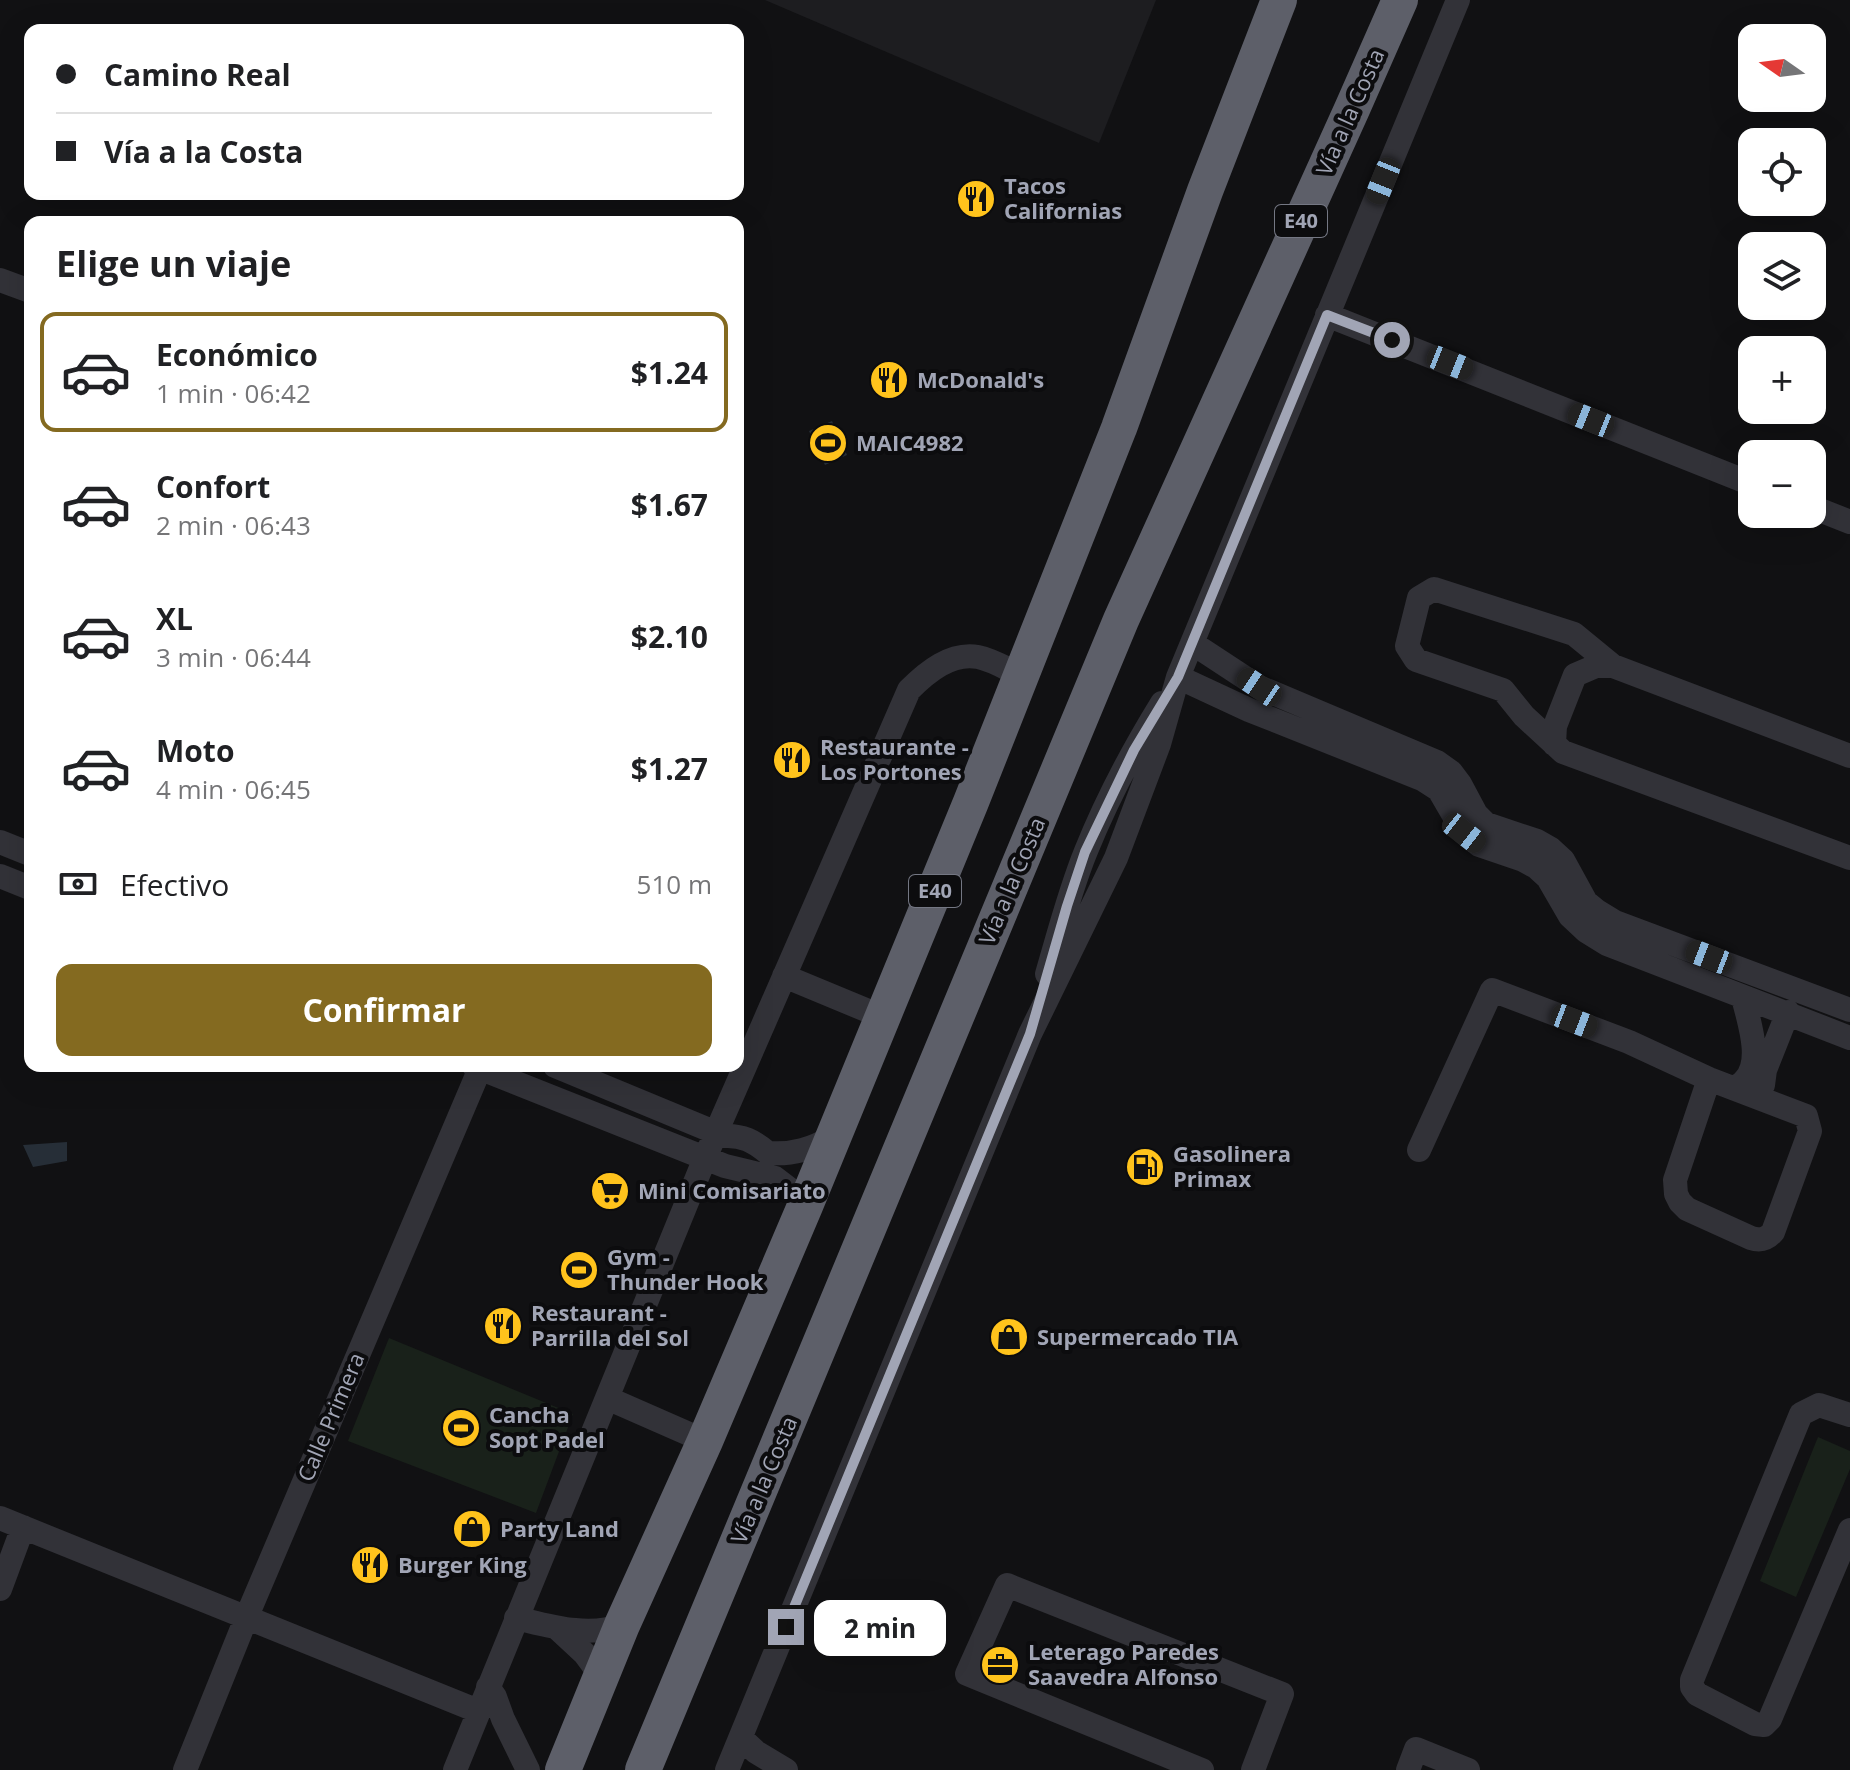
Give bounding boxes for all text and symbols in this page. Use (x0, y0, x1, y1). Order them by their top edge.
north arrow (1738, 24, 1826, 112)
map controls (1738, 24, 1826, 528)
street label: Vía a la Costa (1308, 44, 1390, 180)
text: Camino Real (104, 54, 291, 95)
button: locate (1738, 128, 1826, 216)
text: Vía a la Costa (104, 131, 303, 172)
car (1363, 154, 1403, 208)
place label: Tacos Californias (1004, 170, 1122, 225)
restaurant icon: Tacos Californias (955, 178, 997, 220)
road number: E40 (1275, 205, 1327, 237)
button: layers (1738, 232, 1826, 320)
text: Elige un viaje (56, 239, 291, 288)
route start (1374, 322, 1410, 358)
text: Económico (156, 334, 318, 375)
icon: car (60, 336, 132, 408)
button: + (1738, 336, 1826, 424)
car (1423, 343, 1477, 383)
text: $1.24 (631, 352, 708, 393)
restaurant icon: McDonald's (868, 359, 910, 401)
place label: McDonald's (917, 364, 1044, 394)
text: 1 min · 06:42 (156, 375, 311, 411)
car (1564, 400, 1618, 440)
sports icon: MAIC4982 (807, 422, 849, 464)
place label: MAIC4982 (856, 427, 964, 457)
button: − (1738, 440, 1826, 528)
text: Confort (156, 466, 270, 507)
icon: car (60, 468, 132, 540)
text: $1.67 (631, 484, 708, 525)
text: 2 min · 06:43 (156, 507, 311, 543)
text: XL (156, 598, 193, 639)
icon: car (60, 600, 132, 672)
text: $2.10 (631, 616, 708, 657)
text: 3 min · 06:44 (156, 639, 311, 675)
car (1232, 664, 1286, 710)
text: Moto (156, 730, 234, 771)
place label: Restaurante - Los Portones (820, 731, 969, 786)
icon: car (60, 732, 132, 804)
restaurant icon: Restaurante - Los Portones (771, 739, 813, 781)
text: $1.27 (631, 748, 708, 789)
text: 4 min · 06:45 (156, 771, 311, 807)
car (1438, 809, 1490, 857)
street label: Vía a la Costa (971, 812, 1051, 949)
icon: cash (56, 862, 100, 906)
text: Efectivo (120, 864, 229, 905)
text: 510 m (637, 866, 712, 902)
road number: E40 (909, 875, 961, 907)
car (1682, 937, 1736, 977)
button: Confirmar (56, 964, 712, 1056)
car (1547, 1001, 1601, 1041)
place label: Gasolinera Primax (1173, 1138, 1291, 1193)
fuel station icon: Gasolinera Primax (1124, 1146, 1166, 1188)
supermarket icon: Mini Comisariato (589, 1170, 631, 1212)
place label: Mini Comisariato (638, 1175, 826, 1205)
place label: Gym - Thunder Hook (607, 1241, 764, 1296)
sports icon: Gym - Thunder Hook (558, 1249, 600, 1291)
place label: Restaurant - Parrilla del Sol (531, 1297, 689, 1352)
restaurant icon: Restaurant - Parrilla del Sol (482, 1305, 524, 1347)
shop icon: Supermercado TIA (988, 1316, 1030, 1358)
place label: Supermercado TIA (1037, 1321, 1239, 1351)
street label: Calle Primera (290, 1348, 371, 1486)
place label: Cancha Sopt Padel (489, 1399, 605, 1454)
sports icon: Cancha Sopt Padel (440, 1407, 482, 1449)
street label: Vía a la Costa (723, 1411, 803, 1548)
shop icon: Party Land (451, 1508, 493, 1550)
place label: Party Land (500, 1513, 619, 1543)
restaurant icon: Burger King (349, 1544, 391, 1586)
place label: Burger King (398, 1549, 527, 1579)
callout: 2 min (814, 1599, 946, 1655)
route end (768, 1609, 804, 1645)
text: 2 min (844, 1610, 916, 1646)
place label: Leterago Paredes Saavedra Alfonso (1028, 1636, 1219, 1691)
office icon: Leterago Paredes Saavedra Alfonso (979, 1644, 1021, 1686)

